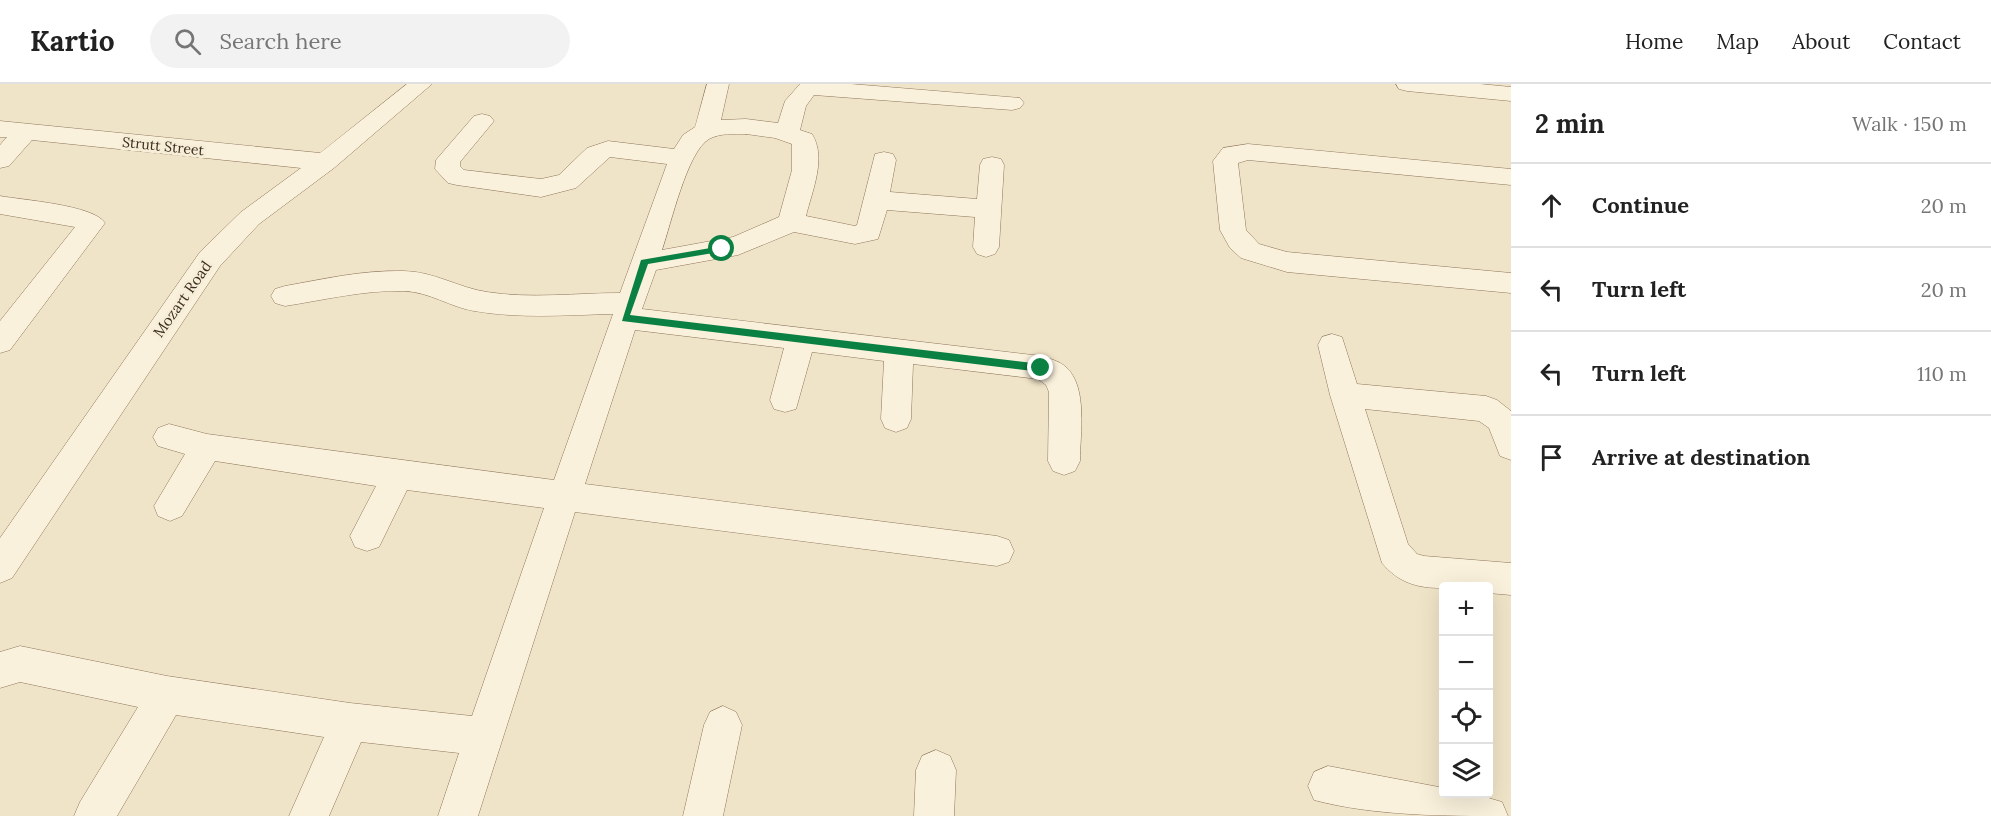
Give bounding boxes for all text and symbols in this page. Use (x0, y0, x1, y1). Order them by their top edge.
search box (150, 14, 570, 68)
text: Kartio (30, 23, 114, 59)
icon: search (171, 25, 204, 58)
text: Search here (219, 27, 342, 55)
text: Home (1625, 28, 1683, 55)
text: Map (1716, 28, 1759, 55)
text: About (1792, 28, 1850, 55)
text: Contact (1883, 28, 1961, 55)
text: 2 min (1535, 107, 1605, 140)
text: Walk · 150 m (1852, 111, 1967, 136)
street label: Strutt Street (121, 133, 205, 159)
icon: ahead (1535, 189, 1568, 222)
text: Continue (1592, 191, 1689, 219)
text: 20 m (1921, 193, 1967, 218)
route start (708, 235, 734, 261)
street label: Mozart Road (149, 257, 215, 341)
icon: left (1535, 273, 1568, 306)
text: Turn left (1592, 275, 1686, 303)
text: 20 m (1921, 277, 1967, 302)
route end (1027, 354, 1053, 380)
icon: left (1535, 357, 1568, 390)
text: Turn left (1592, 359, 1686, 387)
text: 110 m (1917, 361, 1967, 386)
icon: arrive (1535, 441, 1568, 474)
text: Arrive at destination (1592, 443, 1810, 471)
map controls (1439, 582, 1493, 798)
button: + (1439, 582, 1493, 636)
button: − (1439, 636, 1493, 690)
button: locate (1439, 690, 1493, 744)
button: layers (1439, 744, 1493, 798)

